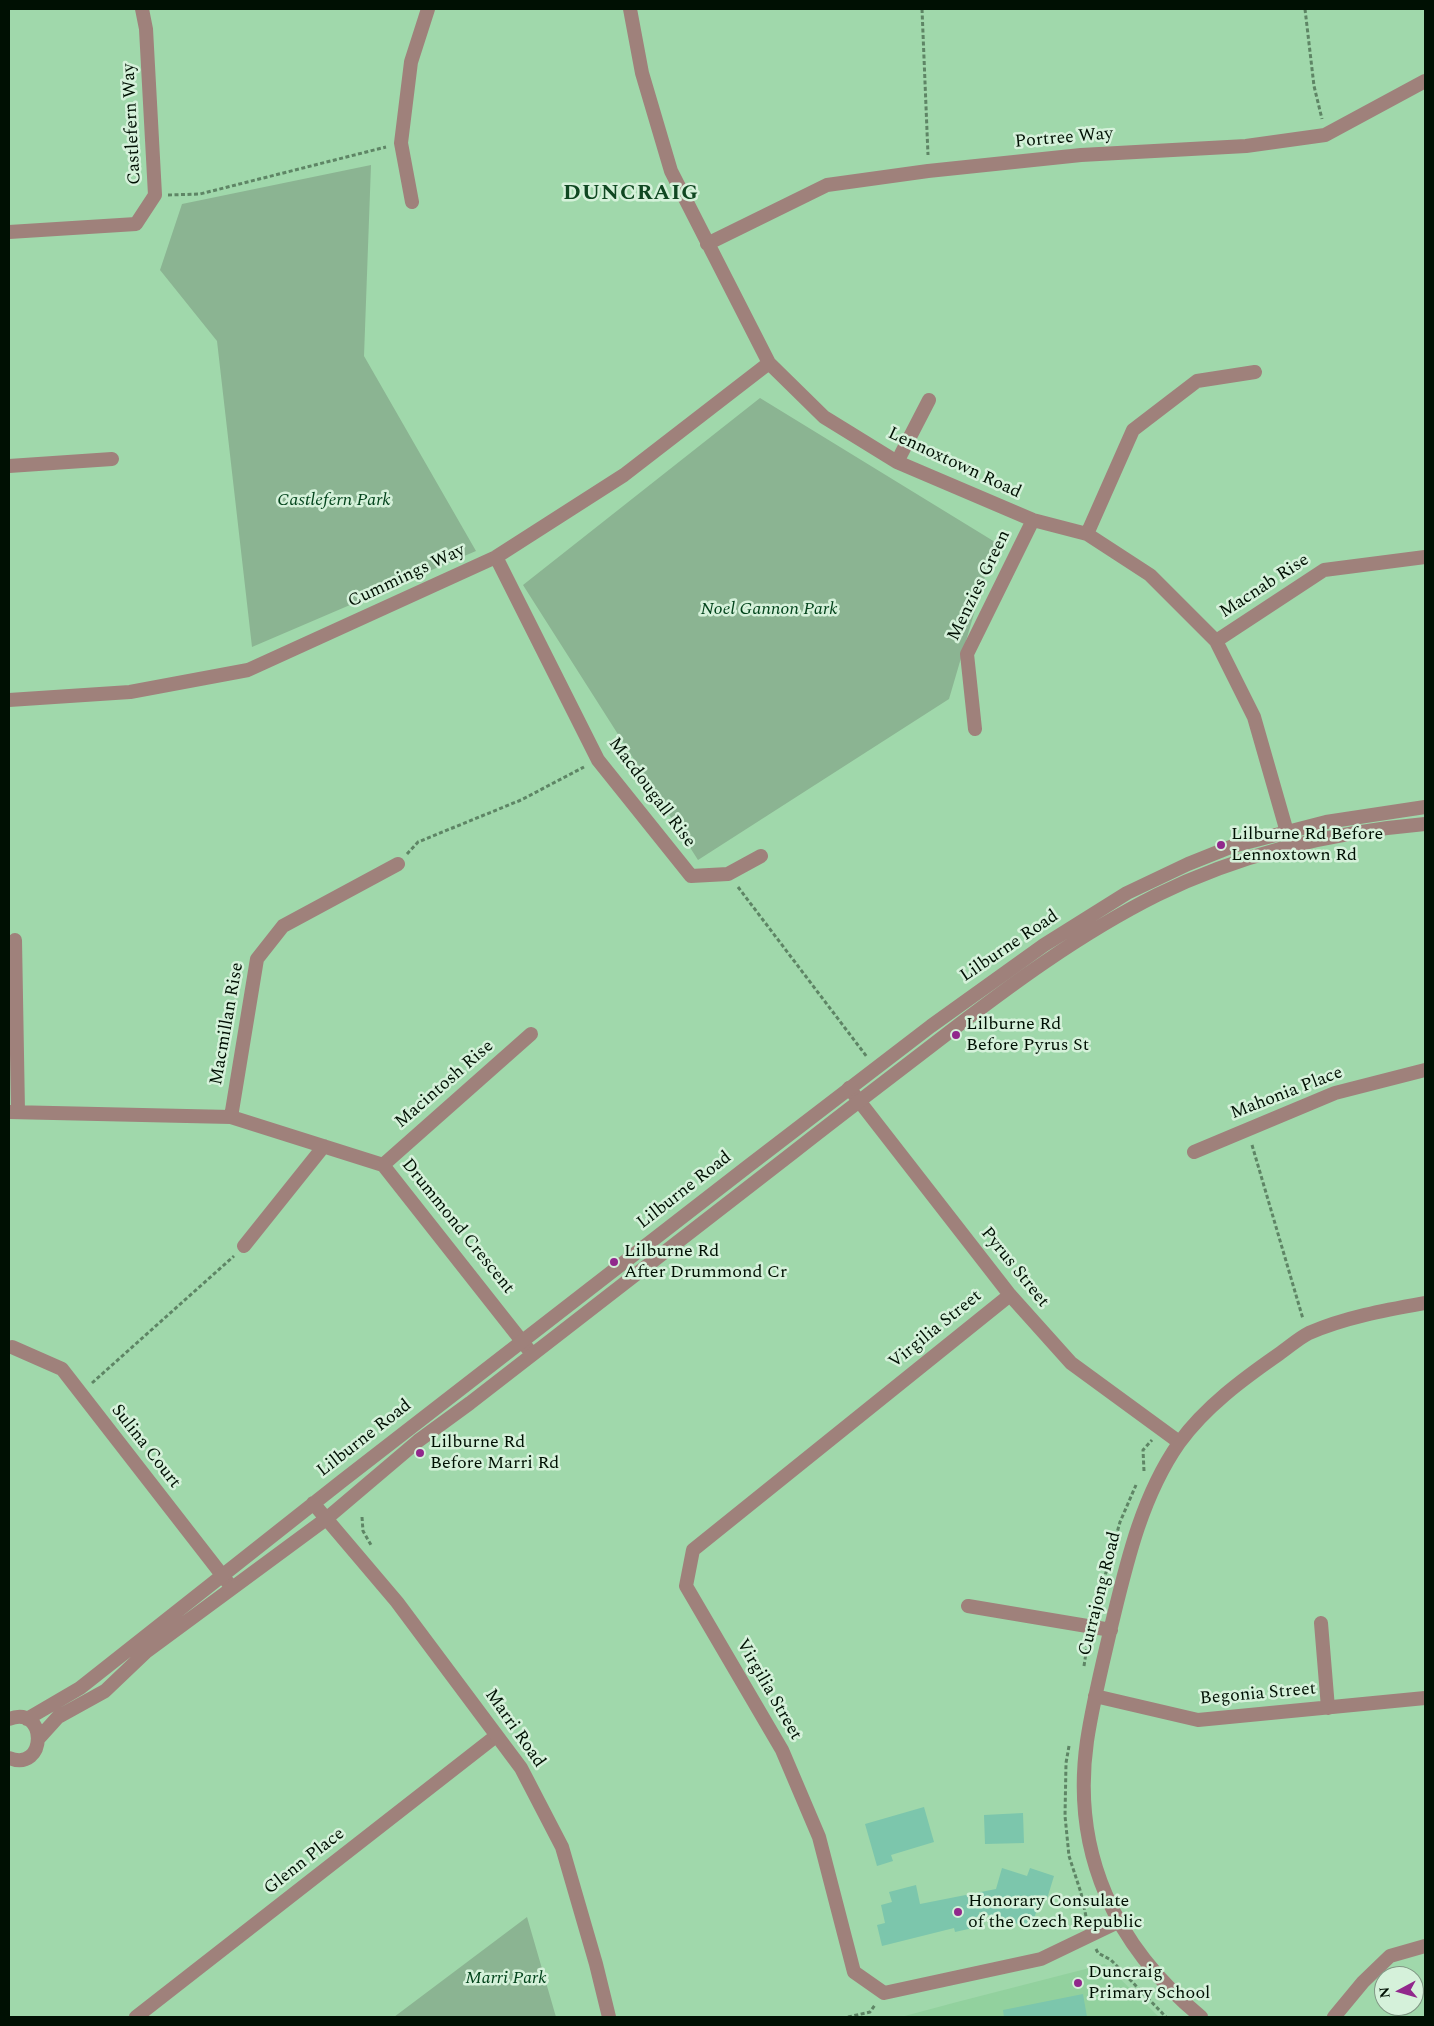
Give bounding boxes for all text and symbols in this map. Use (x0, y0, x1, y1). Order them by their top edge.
street label: Castlefern Way (119, 63, 147, 185)
street label: Portree Way (1014, 124, 1114, 154)
district label: DUNCRAIG (562, 182, 700, 208)
street label: Lennoxtown Road (884, 424, 1024, 504)
park label: Castlefern Park (277, 490, 391, 512)
street label: Menzies Green (944, 527, 1016, 645)
street label: Cummings Way (345, 540, 469, 614)
street label: Macnab Rise (1216, 550, 1314, 624)
park label: Noel Gannon Park (700, 599, 838, 621)
street label: Macdougall Rise (603, 734, 699, 852)
place label: Lilburne Rd Before Lennoxtown Rd (1231, 824, 1383, 866)
marker: Lilburne Rd Before Lennoxtown Rd (1215, 839, 1227, 851)
street label: Lilburne Road (957, 906, 1063, 988)
street label: Macmillan Rise (207, 961, 249, 1087)
place label: Lilburne Rd Before Pyrus St (966, 1014, 1089, 1056)
marker: Lilburne Rd Before Pyrus St (950, 1029, 962, 1041)
street label: Macintosh Rise (391, 1036, 499, 1134)
street label: Mahonia Place (1228, 1063, 1346, 1125)
street label: Lilburne Road (633, 1147, 737, 1235)
street label: Drummond Crescent (396, 1155, 518, 1299)
street label: Pyrus Street (975, 1223, 1053, 1313)
place label: Lilburne Rd After Drummond Cr (624, 1241, 787, 1284)
marker: Lilburne Rd After Drummond Cr (608, 1256, 620, 1268)
street label: Virgilia Street (885, 1286, 987, 1374)
street label: Lilburne Road (313, 1395, 417, 1483)
street label: Sulina Court (105, 1401, 185, 1493)
place label: Lilburne Rd Before Marri Rd (430, 1432, 559, 1475)
marker: Lilburne Rd Before Marri Rd (414, 1447, 426, 1459)
street label: Currajong Road (1075, 1530, 1127, 1658)
street label: Virgilia Street (730, 1636, 806, 1744)
street label: Begonia Street (1199, 1679, 1317, 1711)
street label: Marri Road (479, 1686, 549, 1772)
street label: Glenn Place (260, 1824, 350, 1900)
place label: Honorary Consulate of the Czech Republic (968, 1891, 1142, 1934)
marker: Honorary Consulate of the Czech Republic (952, 1906, 964, 1918)
place label: Duncraig Primary School (1088, 1962, 1210, 2005)
north arrow (1374, 1966, 1424, 2016)
park label: Marri Park (465, 1968, 547, 1990)
marker: Duncraig Primary School (1072, 1977, 1084, 1989)
text: N (1374, 1986, 1396, 1999)

